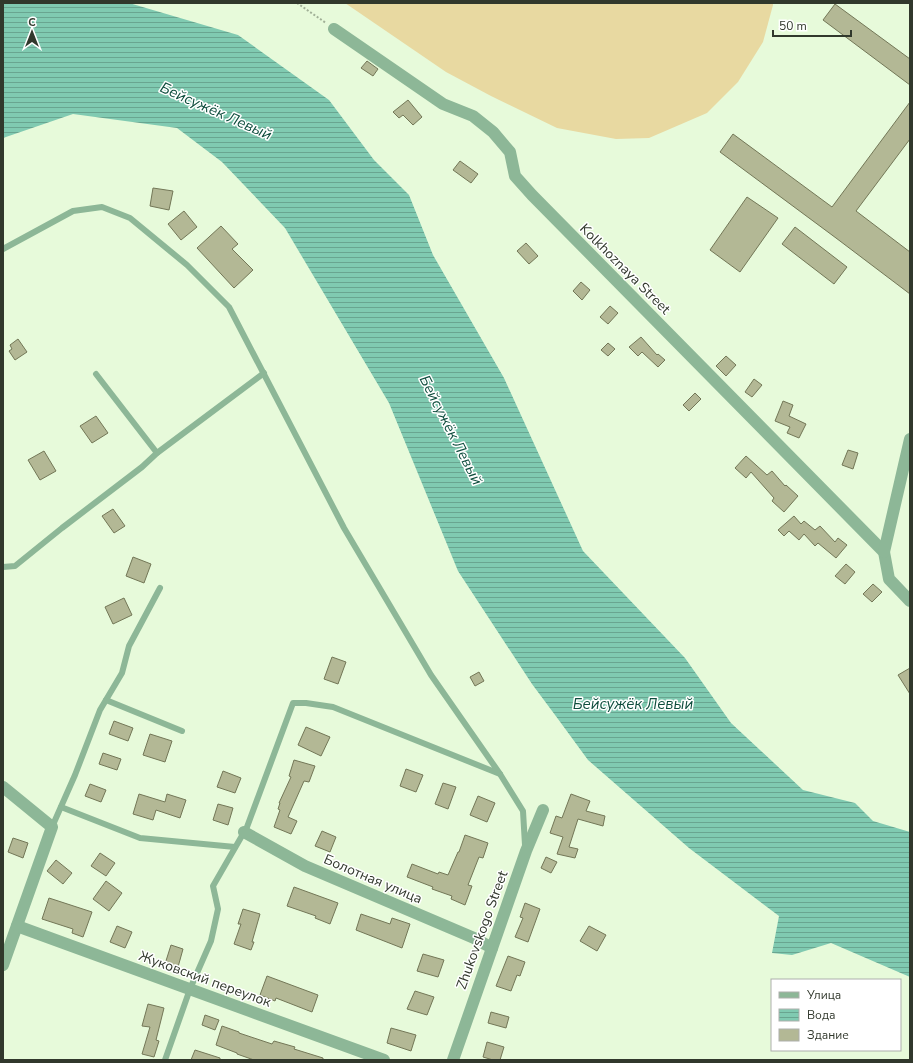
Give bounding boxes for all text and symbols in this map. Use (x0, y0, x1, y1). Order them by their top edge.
north arrow (12, 12, 52, 52)
scale bar (773, 12, 851, 38)
text: С (28, 15, 36, 30)
text: 50 m (779, 18, 807, 34)
water label: Бейсужёк Левый (157, 77, 275, 145)
street label: Kolkhoznaya Street (575, 219, 675, 319)
water label: Бейсужёк Левый (415, 372, 487, 488)
water label: Бейсужёк Левый (573, 694, 694, 714)
street label: Болотная улица (321, 850, 425, 908)
street label: Zhukovskogo Street (452, 868, 512, 992)
street label: Жуковский переулок (136, 946, 274, 1012)
legend (771, 979, 901, 1051)
text: Улица (806, 987, 841, 1003)
text: Вода (807, 1007, 835, 1023)
text: Здание (807, 1027, 849, 1043)

